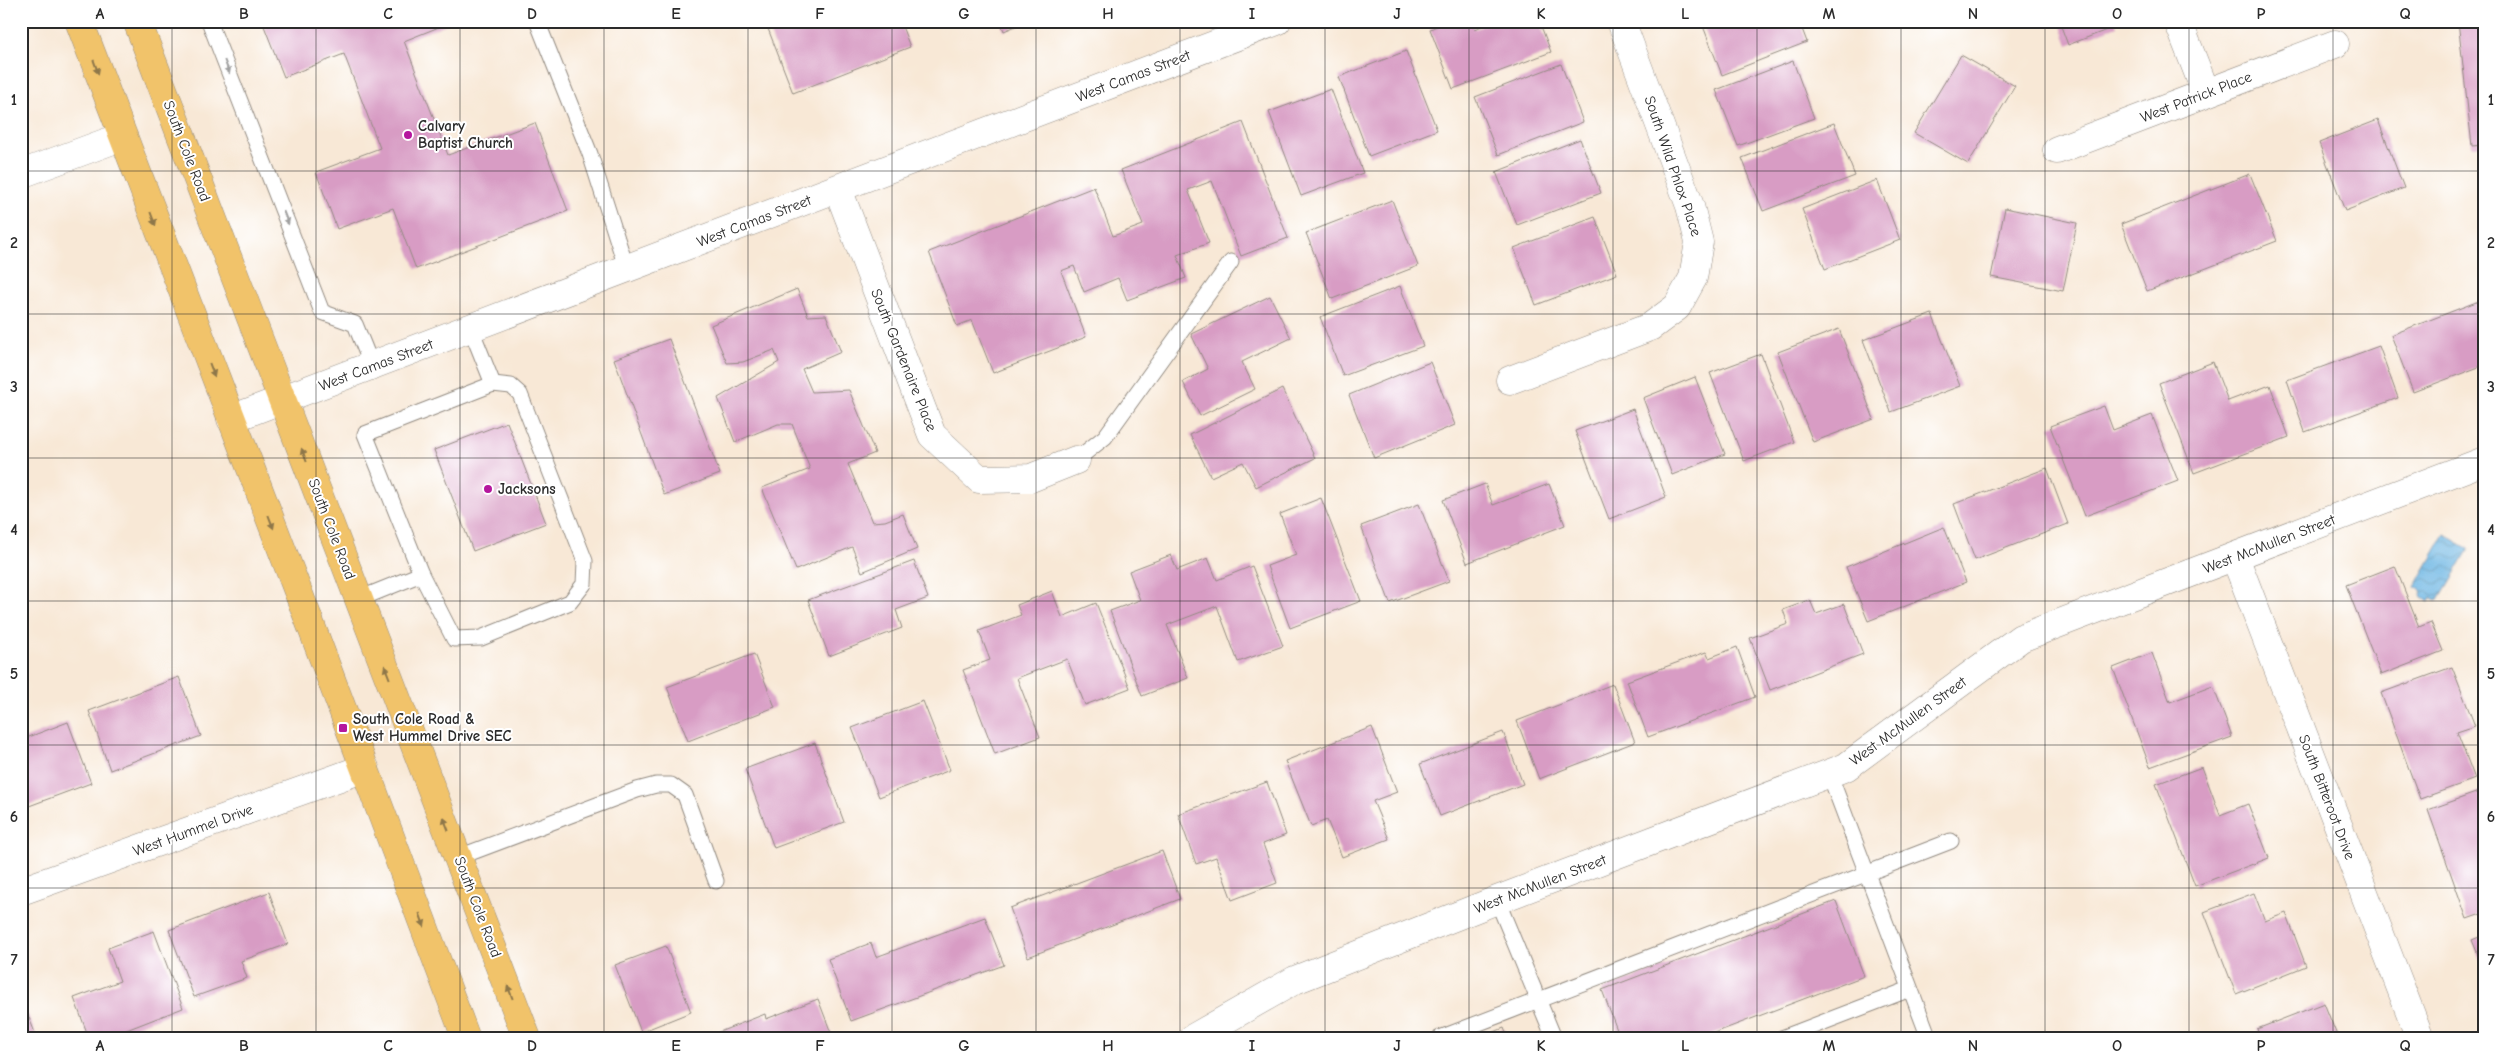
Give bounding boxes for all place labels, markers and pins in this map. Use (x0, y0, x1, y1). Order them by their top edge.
place label: Calvary Baptist Church (418, 117, 513, 152)
marker: Calvary Baptist Church (402, 129, 414, 141)
place label: Jacksons (498, 480, 556, 498)
marker: Jacksons (482, 483, 494, 495)
place label: South Cole Road & West Hummel Drive SEC (353, 710, 512, 745)
marker: South Cole Road & West Hummel Drive SEC (337, 722, 349, 734)

